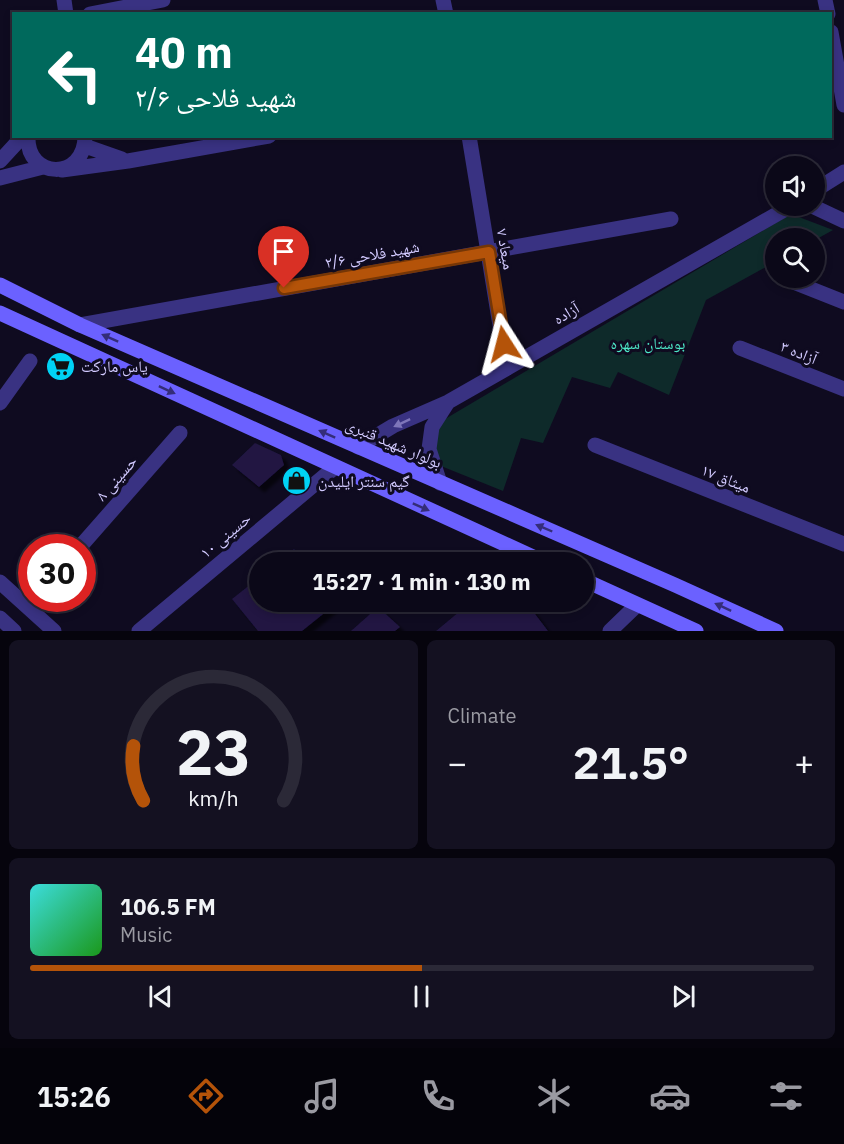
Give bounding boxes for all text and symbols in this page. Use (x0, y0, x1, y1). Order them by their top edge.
text: 40 m (135, 25, 233, 80)
icon: left (36, 36, 114, 114)
text: شهید فلاحی ۲/۶ (135, 79, 296, 114)
map controls (765, 156, 825, 288)
button: sound (765, 156, 825, 216)
pin (258, 226, 309, 288)
street label: میعاد ۷ (493, 227, 519, 271)
button: search (765, 228, 825, 288)
icon: arrive (267, 235, 300, 268)
street label: شهید فلاحی ۲/۶ (323, 236, 421, 273)
street label: آزاده (549, 297, 583, 328)
position arrow (472, 312, 536, 376)
one-way arrow (101, 333, 119, 342)
park label: بوستان سهره (611, 333, 686, 354)
street label: آزاده ۳ (778, 336, 821, 369)
supermarket icon: یاس مارکت (44, 350, 76, 382)
place label: یاس مارکت (81, 356, 148, 377)
one-way arrow (159, 386, 176, 395)
street label: بولوار شهید قنبری (342, 414, 445, 473)
one-way arrow (393, 418, 410, 427)
one-way arrow (317, 429, 335, 439)
street label: حسینی ۸ (91, 451, 142, 505)
street label: میثاق ۱۷ (698, 459, 754, 498)
shop icon: گیم سنتر ایلیدن (281, 465, 313, 497)
place label: گیم سنتر ایلیدن (318, 471, 410, 492)
one-way arrow (412, 502, 430, 512)
street label: حسینی ۱۰ (195, 508, 255, 563)
one-way arrow (535, 523, 553, 533)
speed limit sign: 30 (18, 534, 96, 612)
text: 15:27 · 1 min · 130 m (312, 567, 531, 596)
one-way arrow (714, 602, 731, 611)
text: Climate (448, 702, 516, 729)
text: 23 (176, 711, 251, 792)
text: 21.5° (573, 733, 689, 791)
text: − (448, 741, 467, 784)
text: + (794, 741, 814, 784)
text: km/h (188, 785, 238, 813)
text: 106.5 FM (120, 892, 216, 921)
text: Music (120, 921, 172, 948)
icon: previous (144, 980, 177, 1013)
icon: pause (405, 980, 438, 1013)
icon: next (667, 980, 700, 1013)
icon: directions (185, 1075, 227, 1117)
icon: music (301, 1075, 343, 1117)
icon: phone (417, 1075, 459, 1117)
icon: climate (533, 1075, 575, 1117)
icon: car (649, 1075, 691, 1117)
icon: filters (765, 1075, 807, 1117)
text: 15:26 (37, 1079, 111, 1114)

